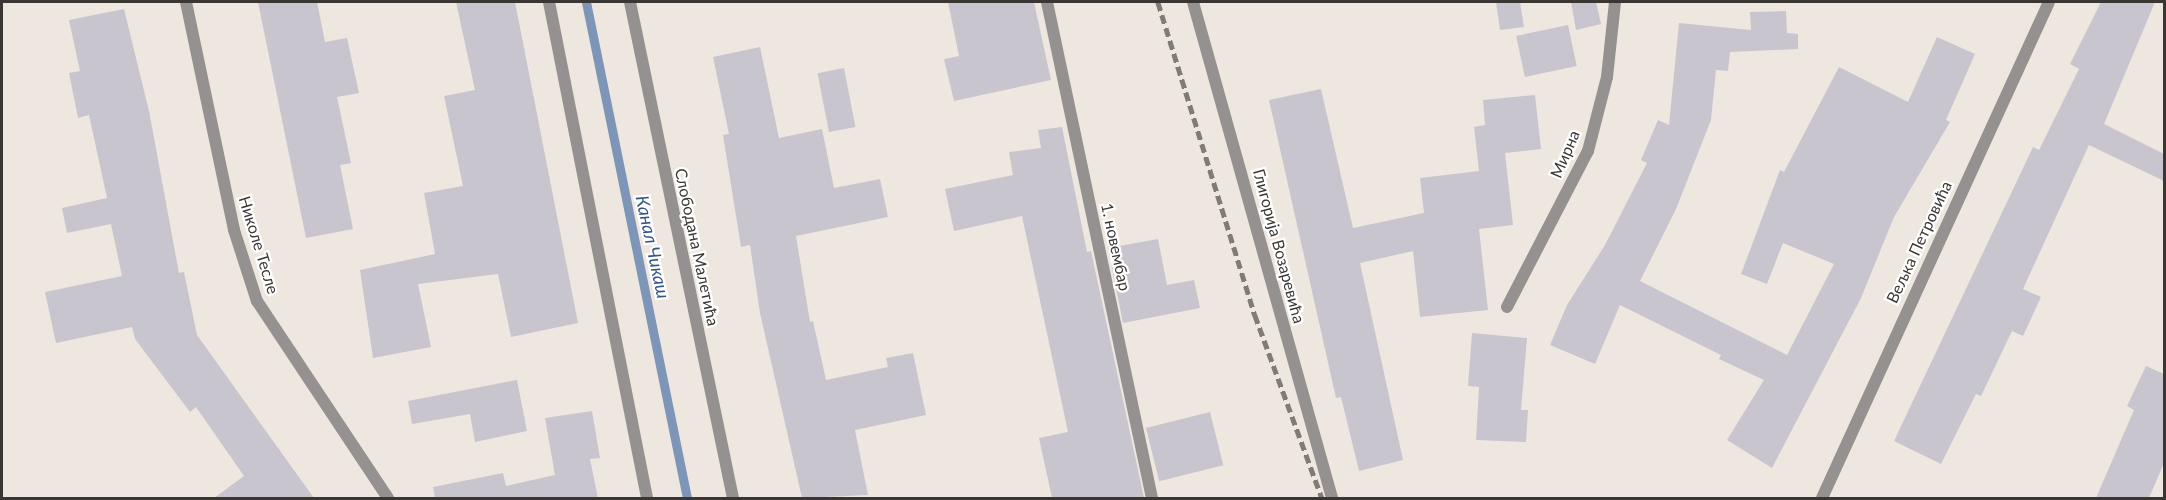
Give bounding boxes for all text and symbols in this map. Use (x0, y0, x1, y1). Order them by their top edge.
street label: Мирна (1546, 127, 1584, 181)
street label: Слободана Малетића (671, 166, 723, 328)
street label: Глигорија Возаревића (1249, 167, 1309, 325)
street label: Вељка Петровића (1882, 178, 1956, 306)
water label: Канал Чикаш (632, 193, 674, 301)
street label: Николе Тесле (235, 194, 283, 296)
street label: 1. новембар (1097, 201, 1135, 293)

